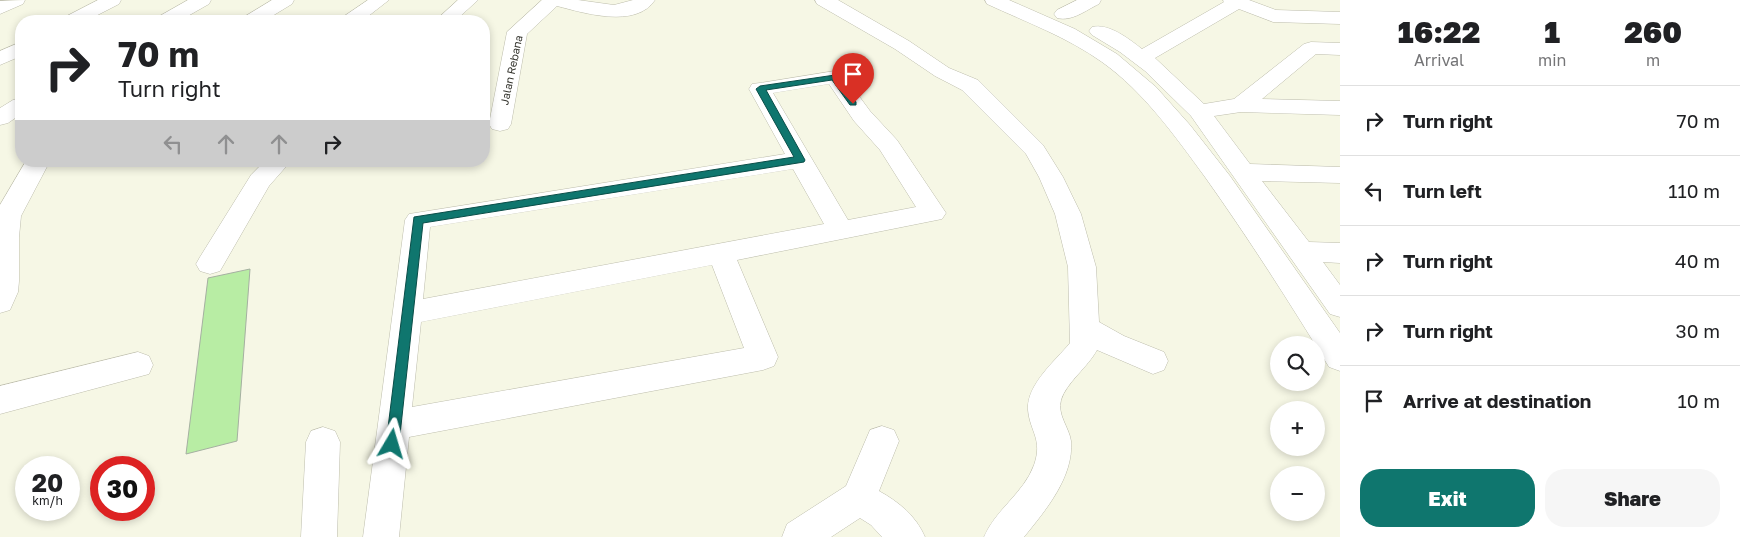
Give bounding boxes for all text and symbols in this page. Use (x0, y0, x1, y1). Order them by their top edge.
text: 16:22 (1398, 14, 1480, 50)
text: 1 (1544, 14, 1560, 50)
text: 260 (1624, 14, 1682, 50)
text: 70 m (118, 33, 199, 75)
street label: Jalan Rebana (497, 34, 525, 106)
icon: right (35, 35, 100, 100)
text: Arrival (1414, 50, 1464, 70)
text: min (1538, 50, 1566, 70)
text: m (1646, 50, 1660, 70)
pin (832, 53, 874, 104)
icon: arrive (839, 60, 867, 88)
text: Turn right (118, 75, 221, 102)
icon: right (1360, 107, 1388, 135)
text: Turn right (1403, 109, 1493, 132)
text: 70 m (1677, 109, 1720, 132)
icon: left (159, 130, 187, 158)
icon: ahead (212, 130, 240, 158)
icon: ahead (265, 130, 293, 158)
icon: right (318, 130, 346, 158)
icon: left (1360, 177, 1388, 205)
text: Turn left (1403, 179, 1482, 202)
text: 110 m (1668, 179, 1720, 202)
icon: right (1360, 247, 1388, 275)
text: Turn right (1403, 249, 1493, 272)
text: 40 m (1675, 249, 1720, 272)
icon: right (1360, 317, 1388, 345)
text: Turn right (1403, 319, 1493, 342)
text: 30 m (1676, 319, 1720, 342)
map controls (1270, 336, 1325, 521)
button: search (1270, 336, 1325, 391)
icon: arrive (1360, 387, 1388, 415)
text: Arrive at destination (1403, 389, 1591, 412)
text: 10 m (1677, 389, 1720, 412)
button: + (1270, 401, 1325, 456)
position arrow (365, 417, 417, 469)
speed limit sign: 30 (90, 456, 155, 521)
button: − (1270, 466, 1325, 521)
text: 20 (32, 467, 63, 498)
button: Exit (1360, 469, 1535, 527)
button: Share (1545, 469, 1720, 527)
text: km/h (32, 493, 63, 508)

